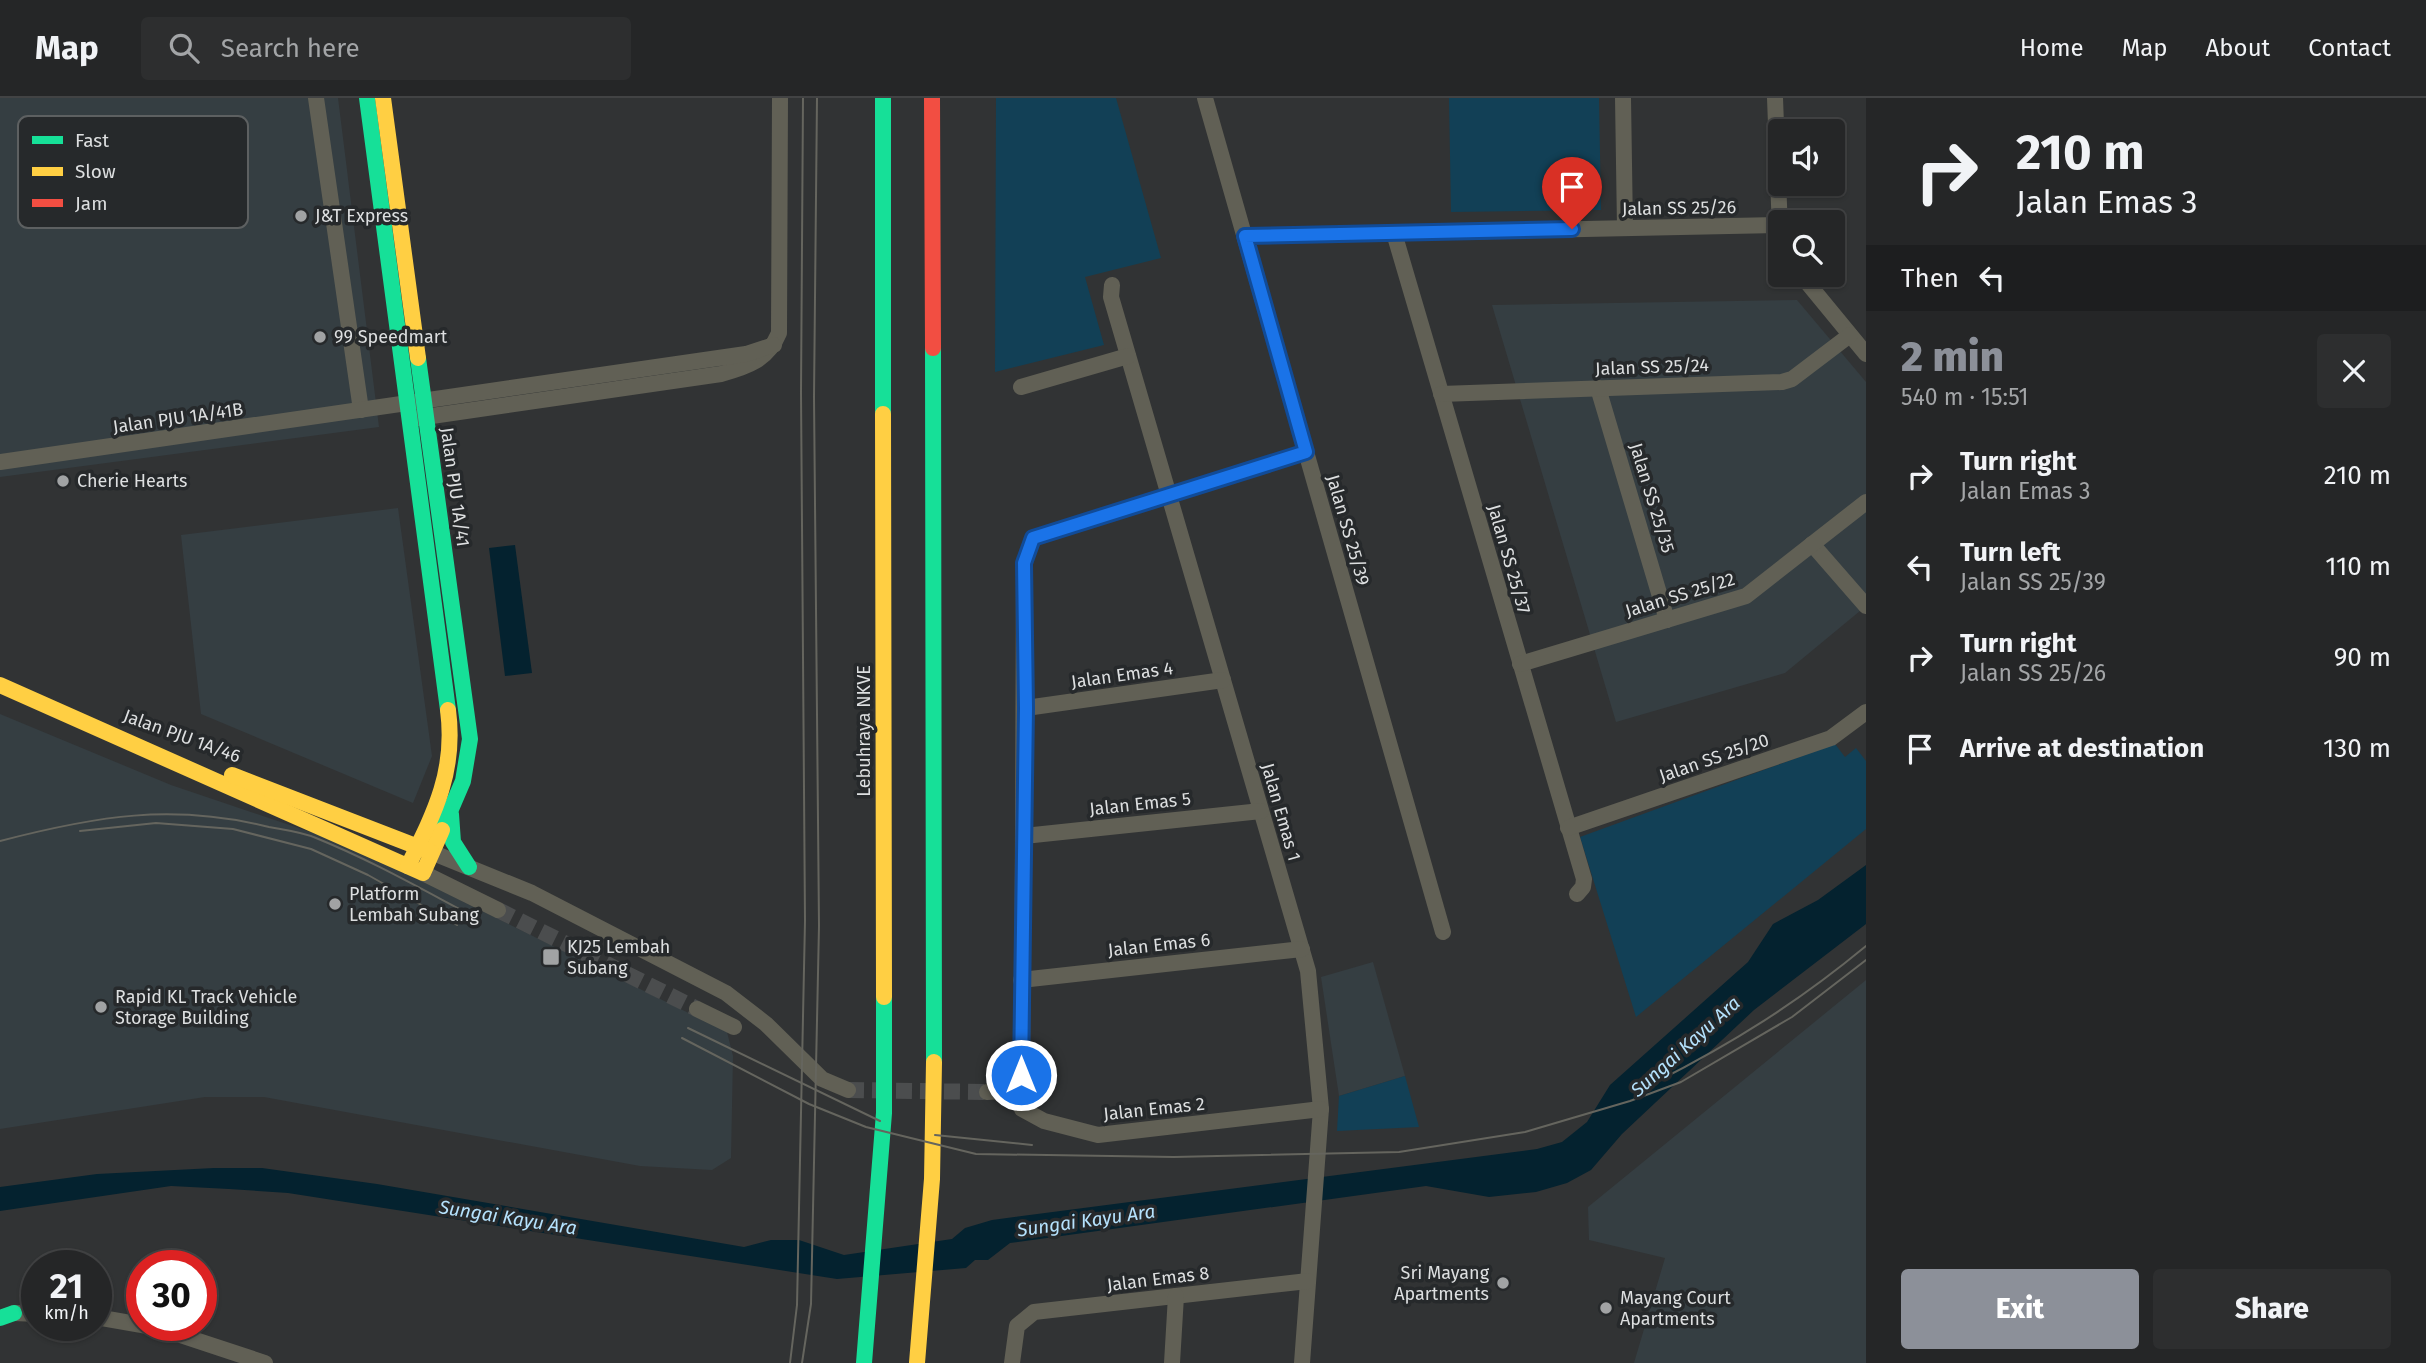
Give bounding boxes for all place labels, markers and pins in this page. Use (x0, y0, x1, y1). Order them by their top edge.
pin (1542, 157, 1602, 229)
place label: J&T Express (315, 205, 408, 227)
marker: J&T Express (293, 208, 309, 224)
place label: 99 Speedmart (334, 326, 448, 348)
marker: 99 Speedmart (312, 329, 328, 345)
place label: Cherie Hearts (77, 470, 187, 492)
marker: Cherie Hearts (55, 473, 71, 489)
place label: Platform Lembah Subang (349, 883, 480, 926)
marker: Platform Lembah Subang (327, 896, 343, 912)
place label: KJ25 Lembah Subang (567, 936, 670, 979)
marker: KJ25 Lembah Subang (541, 947, 561, 967)
place label: Rapid KL Track Vehicle Storage Building (115, 986, 297, 1029)
marker: Rapid KL Track Vehicle Storage Building (93, 999, 109, 1015)
place label: Sri Mayang Apartments (1394, 1262, 1490, 1305)
marker: Sri Mayang Apartments (1495, 1275, 1511, 1291)
place label: Mayang Court Apartments (1620, 1287, 1731, 1330)
marker: Mayang Court Apartments (1598, 1300, 1614, 1316)

